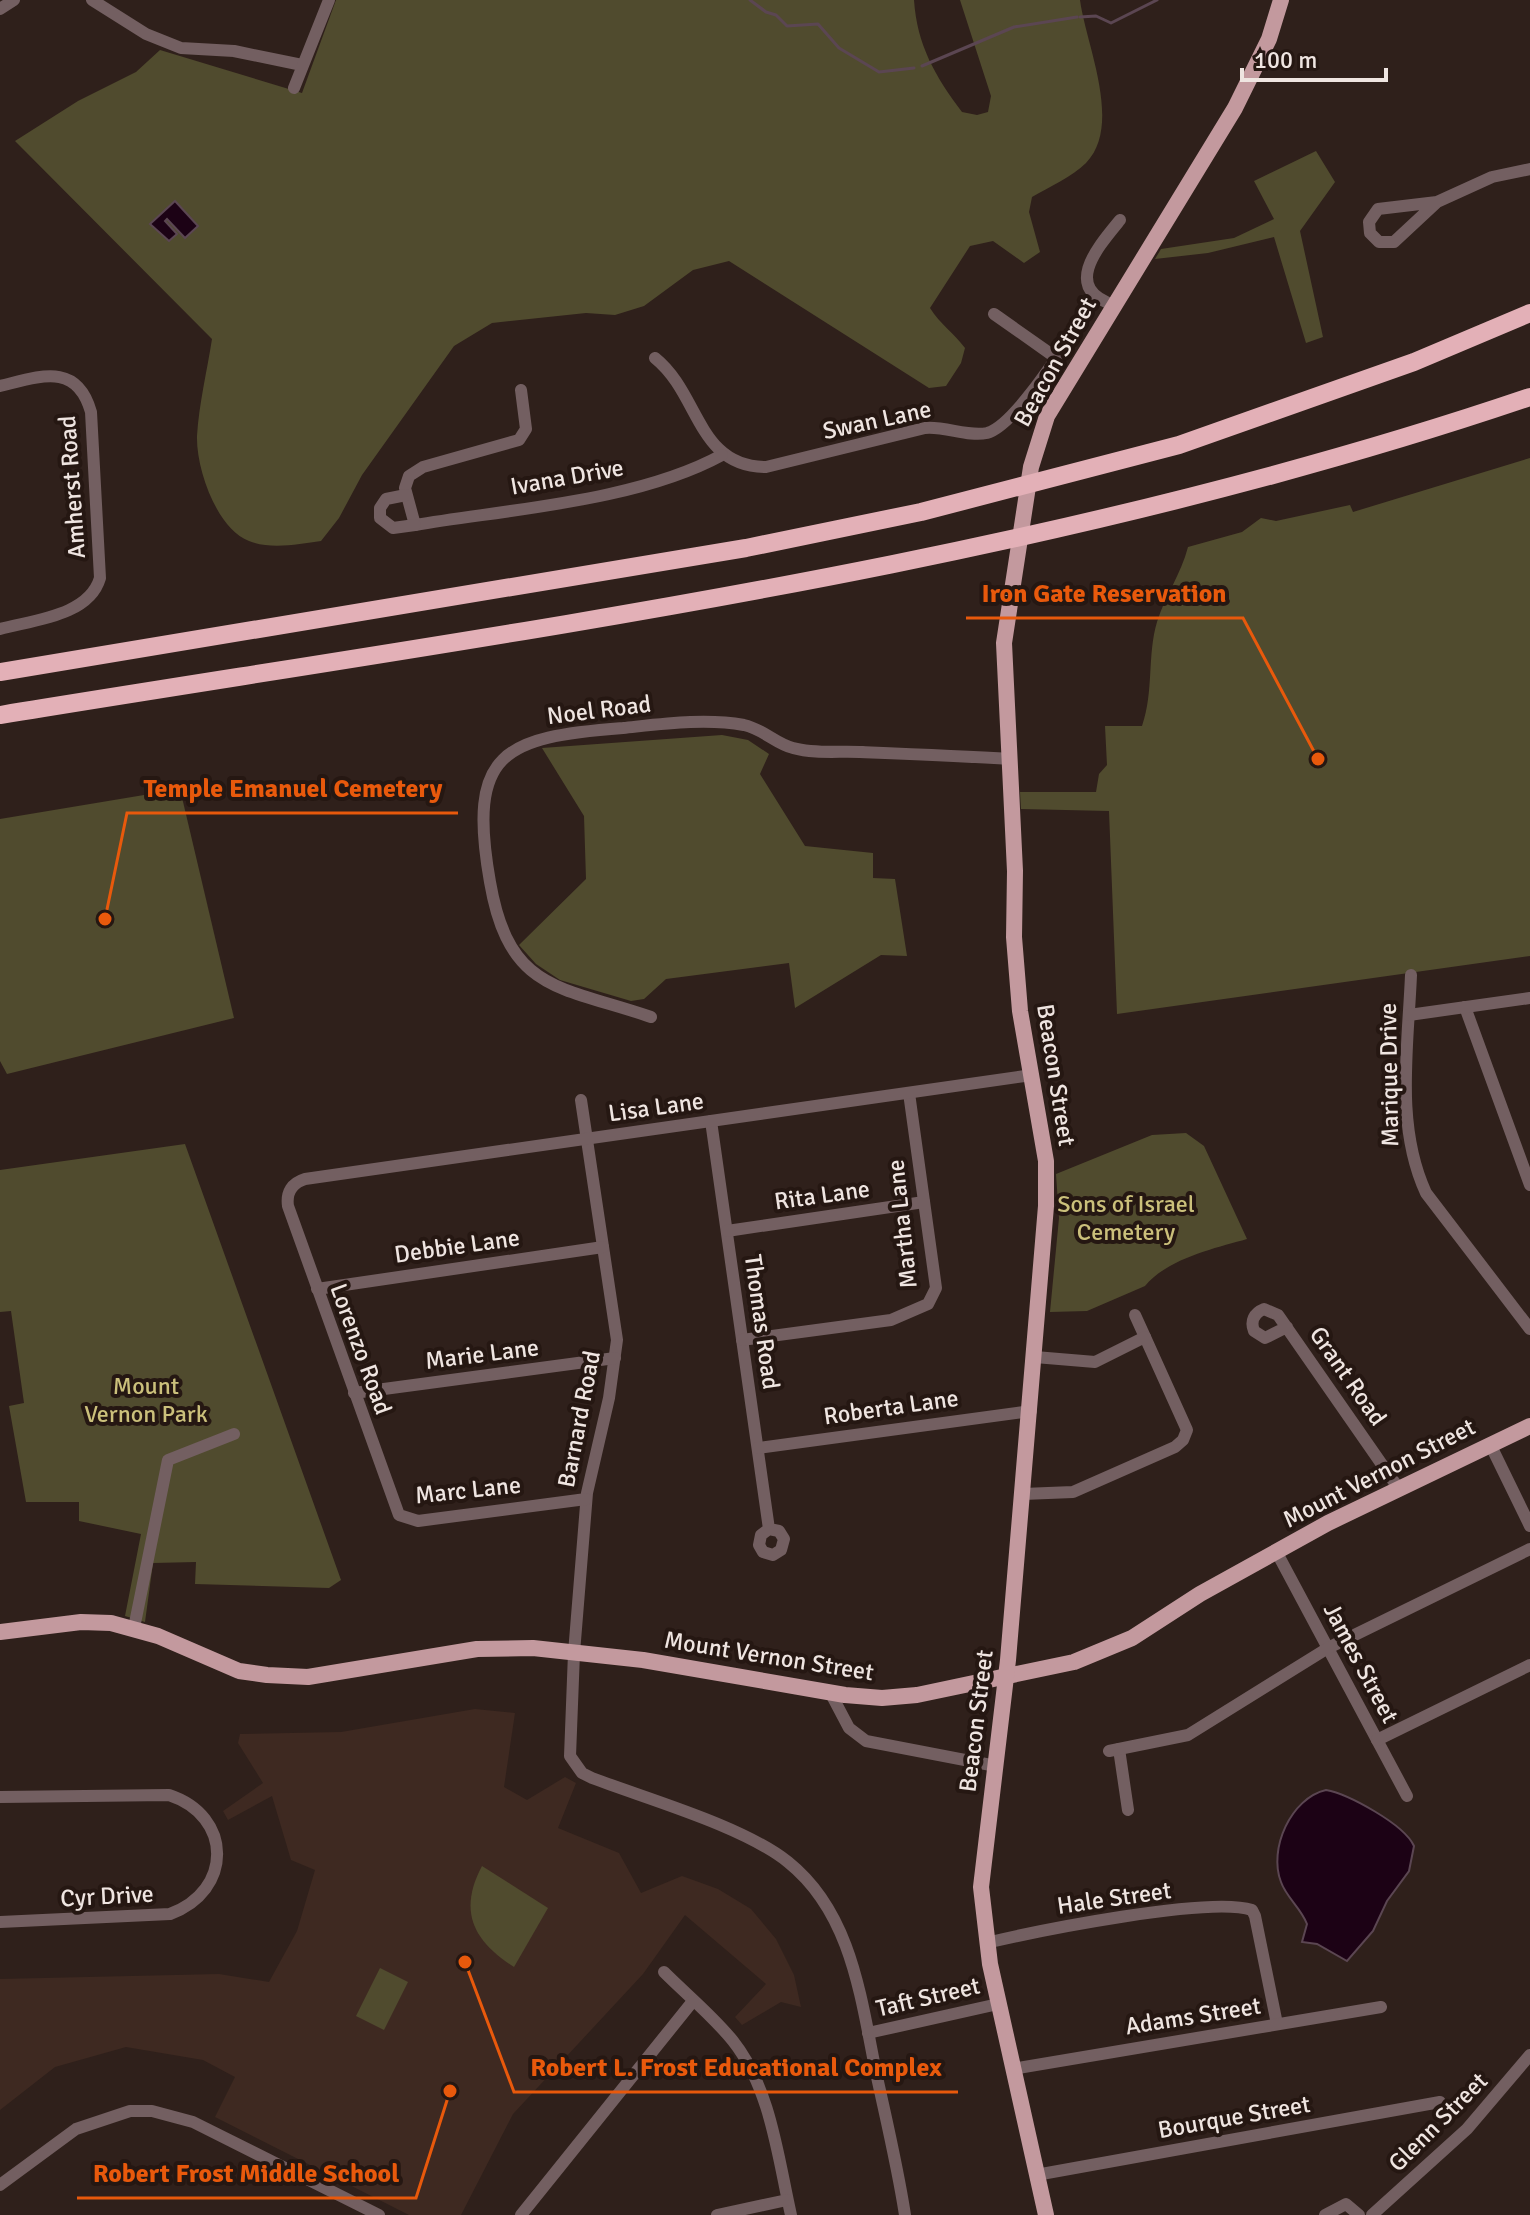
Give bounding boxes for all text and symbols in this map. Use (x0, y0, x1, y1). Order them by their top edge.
scale bar (1242, 32, 1386, 82)
text: 100 m (1254, 45, 1317, 75)
street label: Beacon Street (1007, 292, 1103, 432)
street label: Swan Lane (820, 394, 934, 446)
street label: Amherst Road (52, 414, 92, 560)
street label: Ivana Drive (508, 452, 626, 502)
callout: Iron Gate Reservation (966, 568, 1243, 618)
text: Iron Gate Reservation (981, 578, 1227, 610)
street label: Noel Road (545, 689, 653, 731)
callout: Temple Emanuel Cemetery (127, 763, 458, 813)
text: Temple Emanuel Cemetery (144, 773, 443, 805)
street label: Beacon Street (1030, 1002, 1082, 1148)
street label: Marique Drive (1373, 1003, 1405, 1147)
street label: Lisa Lane (606, 1085, 706, 1129)
street label: Martha Lane (880, 1158, 924, 1290)
street label: Rita Lane (772, 1173, 872, 1217)
park label: Sons of Israel Cemetery (1057, 1189, 1195, 1247)
street label: Debbie Lane (392, 1222, 522, 1270)
street label: Thomas Road (738, 1253, 786, 1391)
street label: Lorenzo Road (323, 1279, 399, 1419)
street label: Grant Road (1303, 1321, 1393, 1431)
street label: Marie Lane (424, 1332, 540, 1376)
street label: Barnard Road (551, 1348, 607, 1490)
park label: Mount Vernon Park (84, 1371, 208, 1429)
street label: Roberta Lane (822, 1383, 960, 1431)
street label: Mount Vernon Street (1278, 1412, 1480, 1534)
street label: Marc Lane (414, 1470, 522, 1510)
street label: James Street (1317, 1598, 1405, 1728)
street label: Mount Vernon Street (662, 1625, 876, 1687)
street label: Beacon Street (952, 1648, 1000, 1794)
street label: Hale Street (1055, 1875, 1173, 1921)
street label: Cyr Drive (60, 1879, 154, 1913)
street label: Taft Street (873, 1970, 983, 2024)
street label: Adams Street (1123, 1990, 1263, 2042)
callout: Robert L. Frost Educational Complex (514, 2042, 958, 2092)
text: Robert L. Frost Educational Complex (530, 2052, 942, 2084)
street label: Glenn Street (1382, 2066, 1494, 2178)
street label: Bourque Street (1155, 2089, 1313, 2145)
callout: Robert Frost Middle School (77, 2148, 416, 2198)
text: Robert Frost Middle School (93, 2158, 399, 2190)

